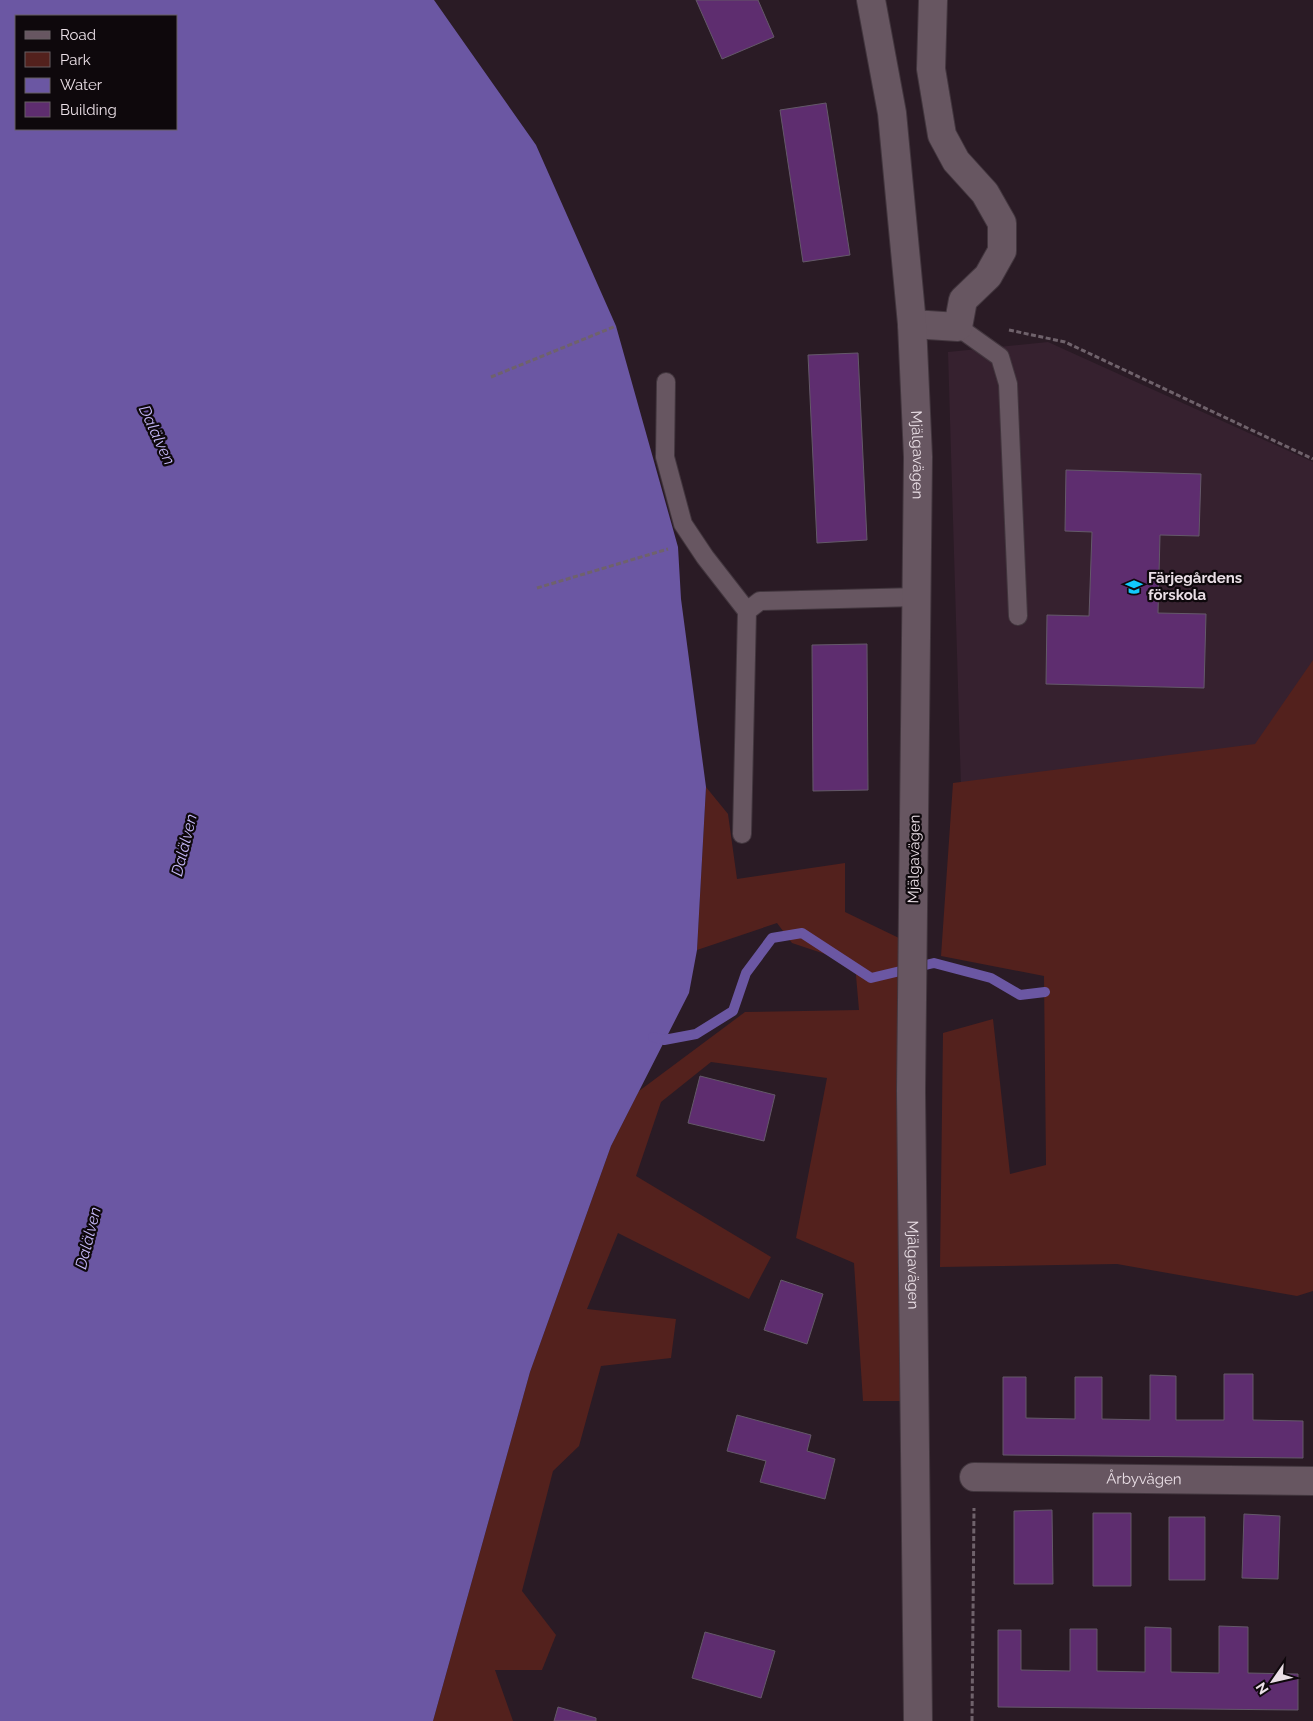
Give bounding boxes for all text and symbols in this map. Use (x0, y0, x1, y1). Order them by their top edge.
legend (15, 15, 178, 130)
text: Road (60, 26, 96, 44)
text: Park (60, 51, 91, 69)
text: Water (60, 76, 103, 94)
text: Building (60, 101, 117, 119)
water label: Dalälven (135, 402, 179, 468)
street label: Mjälgavägen (907, 410, 927, 500)
place label: Färjegårdens förskola (1148, 569, 1242, 604)
school or university icon: Färjegårdens förskola (1124, 577, 1144, 597)
water label: Dalälven (167, 812, 201, 878)
street label: Mjälgavägen (904, 814, 924, 904)
water label: Dalälven (71, 1205, 105, 1271)
street label: Mjälgavägen (903, 1220, 922, 1309)
street label: Årbyvägen (1106, 1470, 1182, 1488)
north arrow (1248, 1656, 1298, 1706)
text: N (1253, 1679, 1272, 1697)

